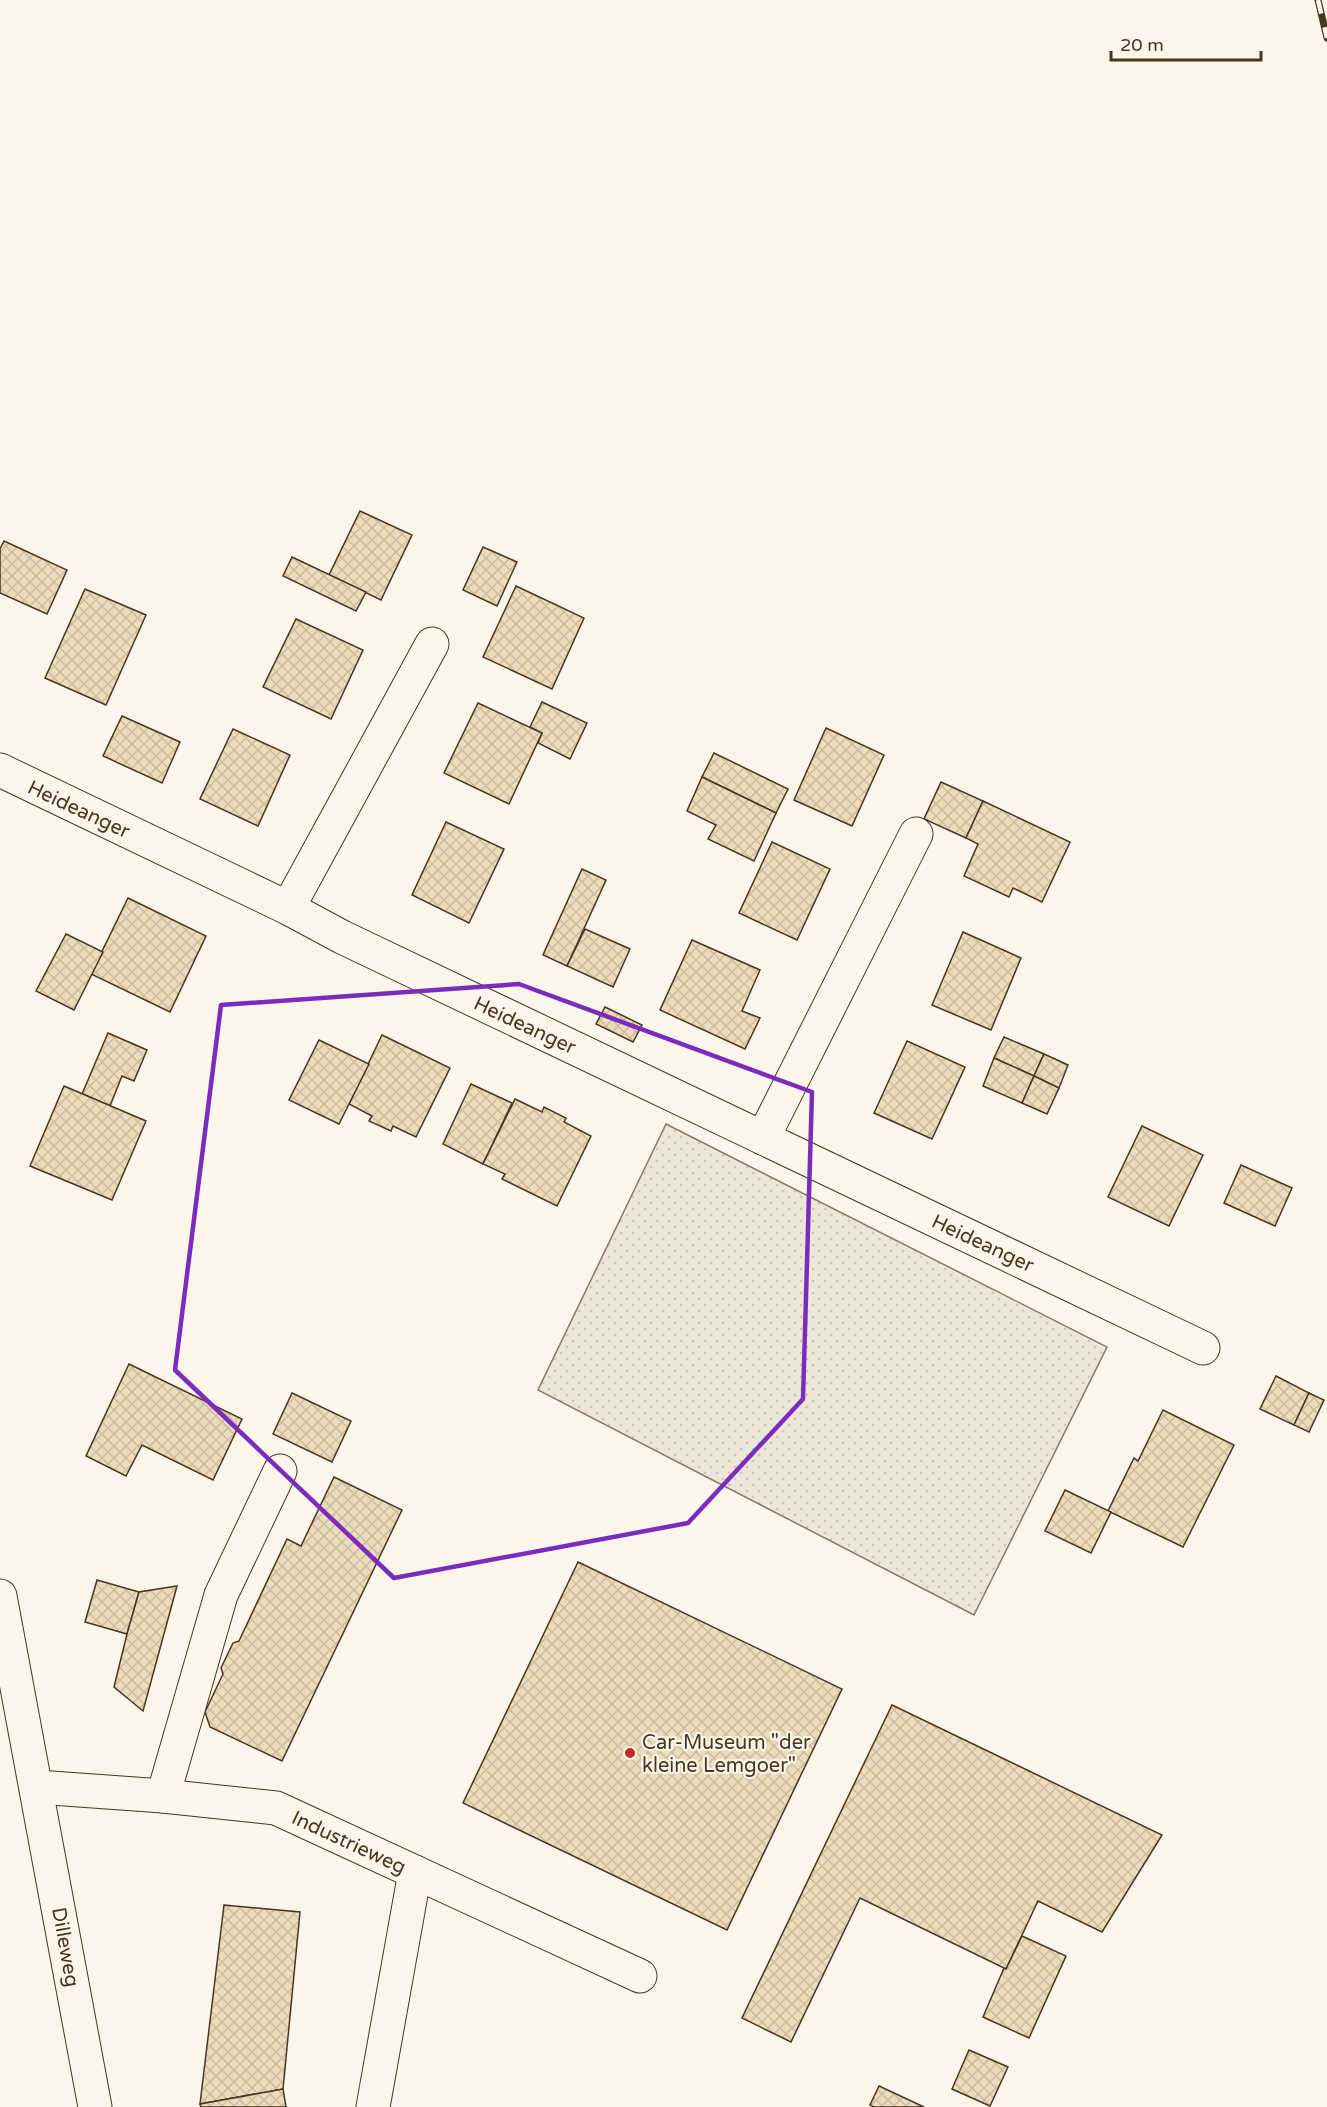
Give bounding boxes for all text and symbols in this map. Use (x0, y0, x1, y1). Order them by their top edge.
scale bar (1111, 24, 1261, 62)
text: 20 m (1120, 34, 1164, 56)
street label: Heideanger (24, 776, 134, 844)
street label: Heideanger (470, 992, 580, 1060)
street label: Heideanger (928, 1210, 1038, 1278)
place label: Car-Museum "der kleine Lemgoer" (642, 1731, 811, 1778)
marker: Car-Museum "der kleine Lemgoer" (623, 1746, 637, 1760)
street label: Industrieweg (288, 1806, 409, 1880)
street label: Dilleweg (46, 1905, 84, 1989)

